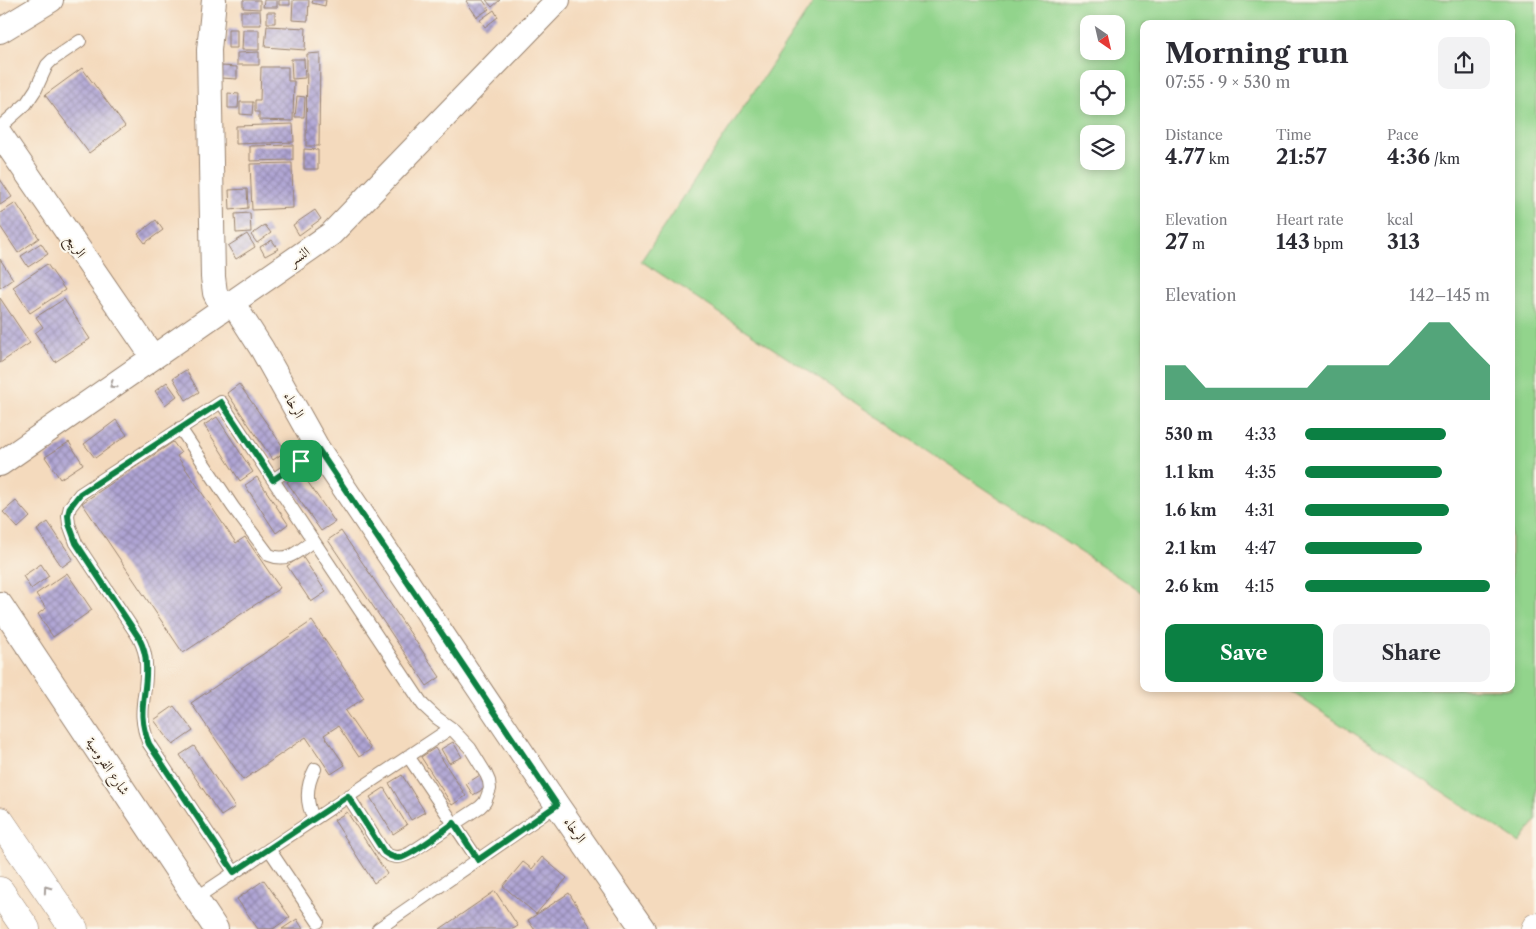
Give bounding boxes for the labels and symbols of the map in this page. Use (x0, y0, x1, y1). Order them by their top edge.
north arrow (1080, 15, 1125, 60)
street label: الربيع (58, 231, 90, 264)
street label: النسر (283, 242, 314, 272)
one-way arrow (109, 379, 118, 388)
street label: الرخاء (280, 389, 308, 421)
pin (280, 440, 322, 482)
street label: شارع الفروسية (80, 734, 134, 800)
street label: الرخاء (560, 814, 590, 846)
one-way arrow (44, 885, 53, 894)

